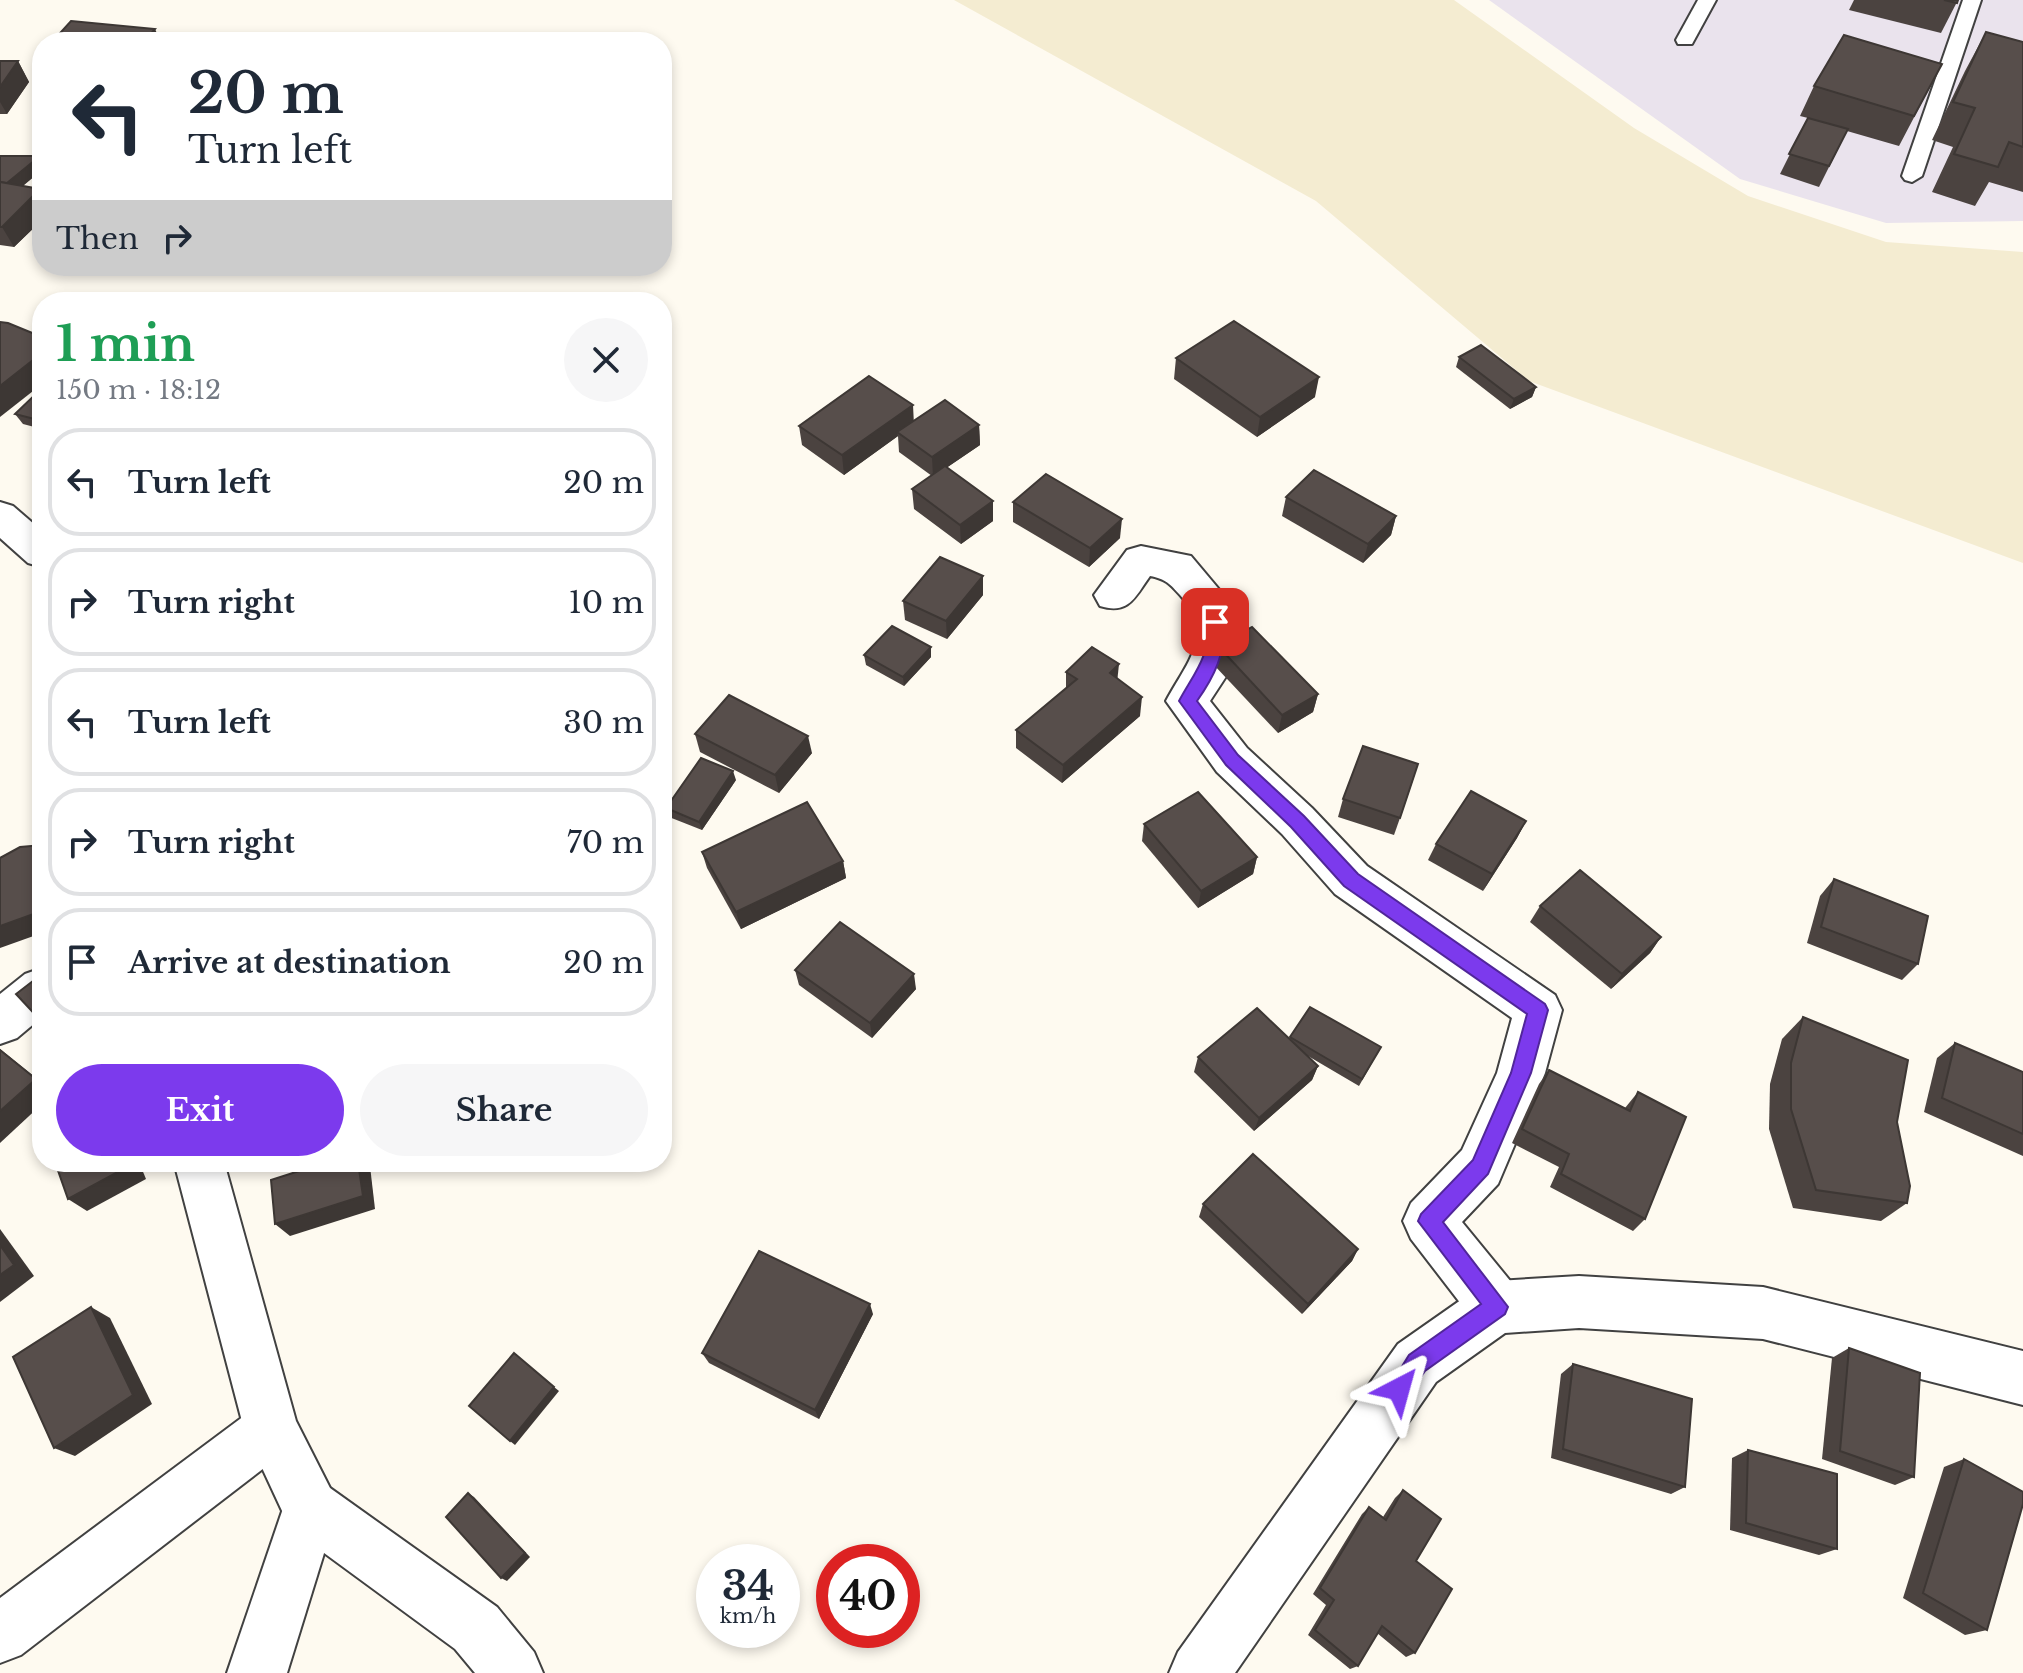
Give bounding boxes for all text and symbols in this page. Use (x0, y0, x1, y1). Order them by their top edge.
text: 20 m (188, 59, 344, 128)
icon: left (56, 64, 160, 168)
text: Turn left (188, 128, 352, 173)
icon: right (155, 216, 199, 260)
text: Then (56, 220, 139, 257)
text: 1 min (56, 314, 195, 374)
button: close (564, 318, 648, 402)
text: 150 m · 18:12 (56, 374, 221, 406)
icon: left (60, 460, 104, 504)
text: Turn left (128, 464, 271, 501)
text: 20 m (563, 464, 644, 501)
icon: right (60, 580, 104, 624)
text: Turn right (128, 584, 295, 621)
text: 10 m (568, 584, 644, 621)
pin (1181, 588, 1249, 656)
icon: arrive (1193, 600, 1237, 644)
icon: left (60, 700, 104, 744)
text: Turn left (128, 704, 271, 741)
text: 30 m (563, 704, 644, 741)
icon: right (60, 820, 104, 864)
text: Turn right (128, 824, 295, 861)
text: 70 m (567, 824, 644, 861)
icon: arrive (60, 940, 104, 984)
text: Arrive at destination (128, 944, 451, 981)
text: 20 m (563, 944, 644, 981)
button: Exit (56, 1064, 344, 1156)
button: Share (360, 1064, 648, 1156)
position arrow (1357, 1347, 1441, 1431)
speed limit sign: 40 (816, 1544, 920, 1648)
text: 34 (722, 1561, 774, 1611)
text: km/h (720, 1604, 776, 1628)

